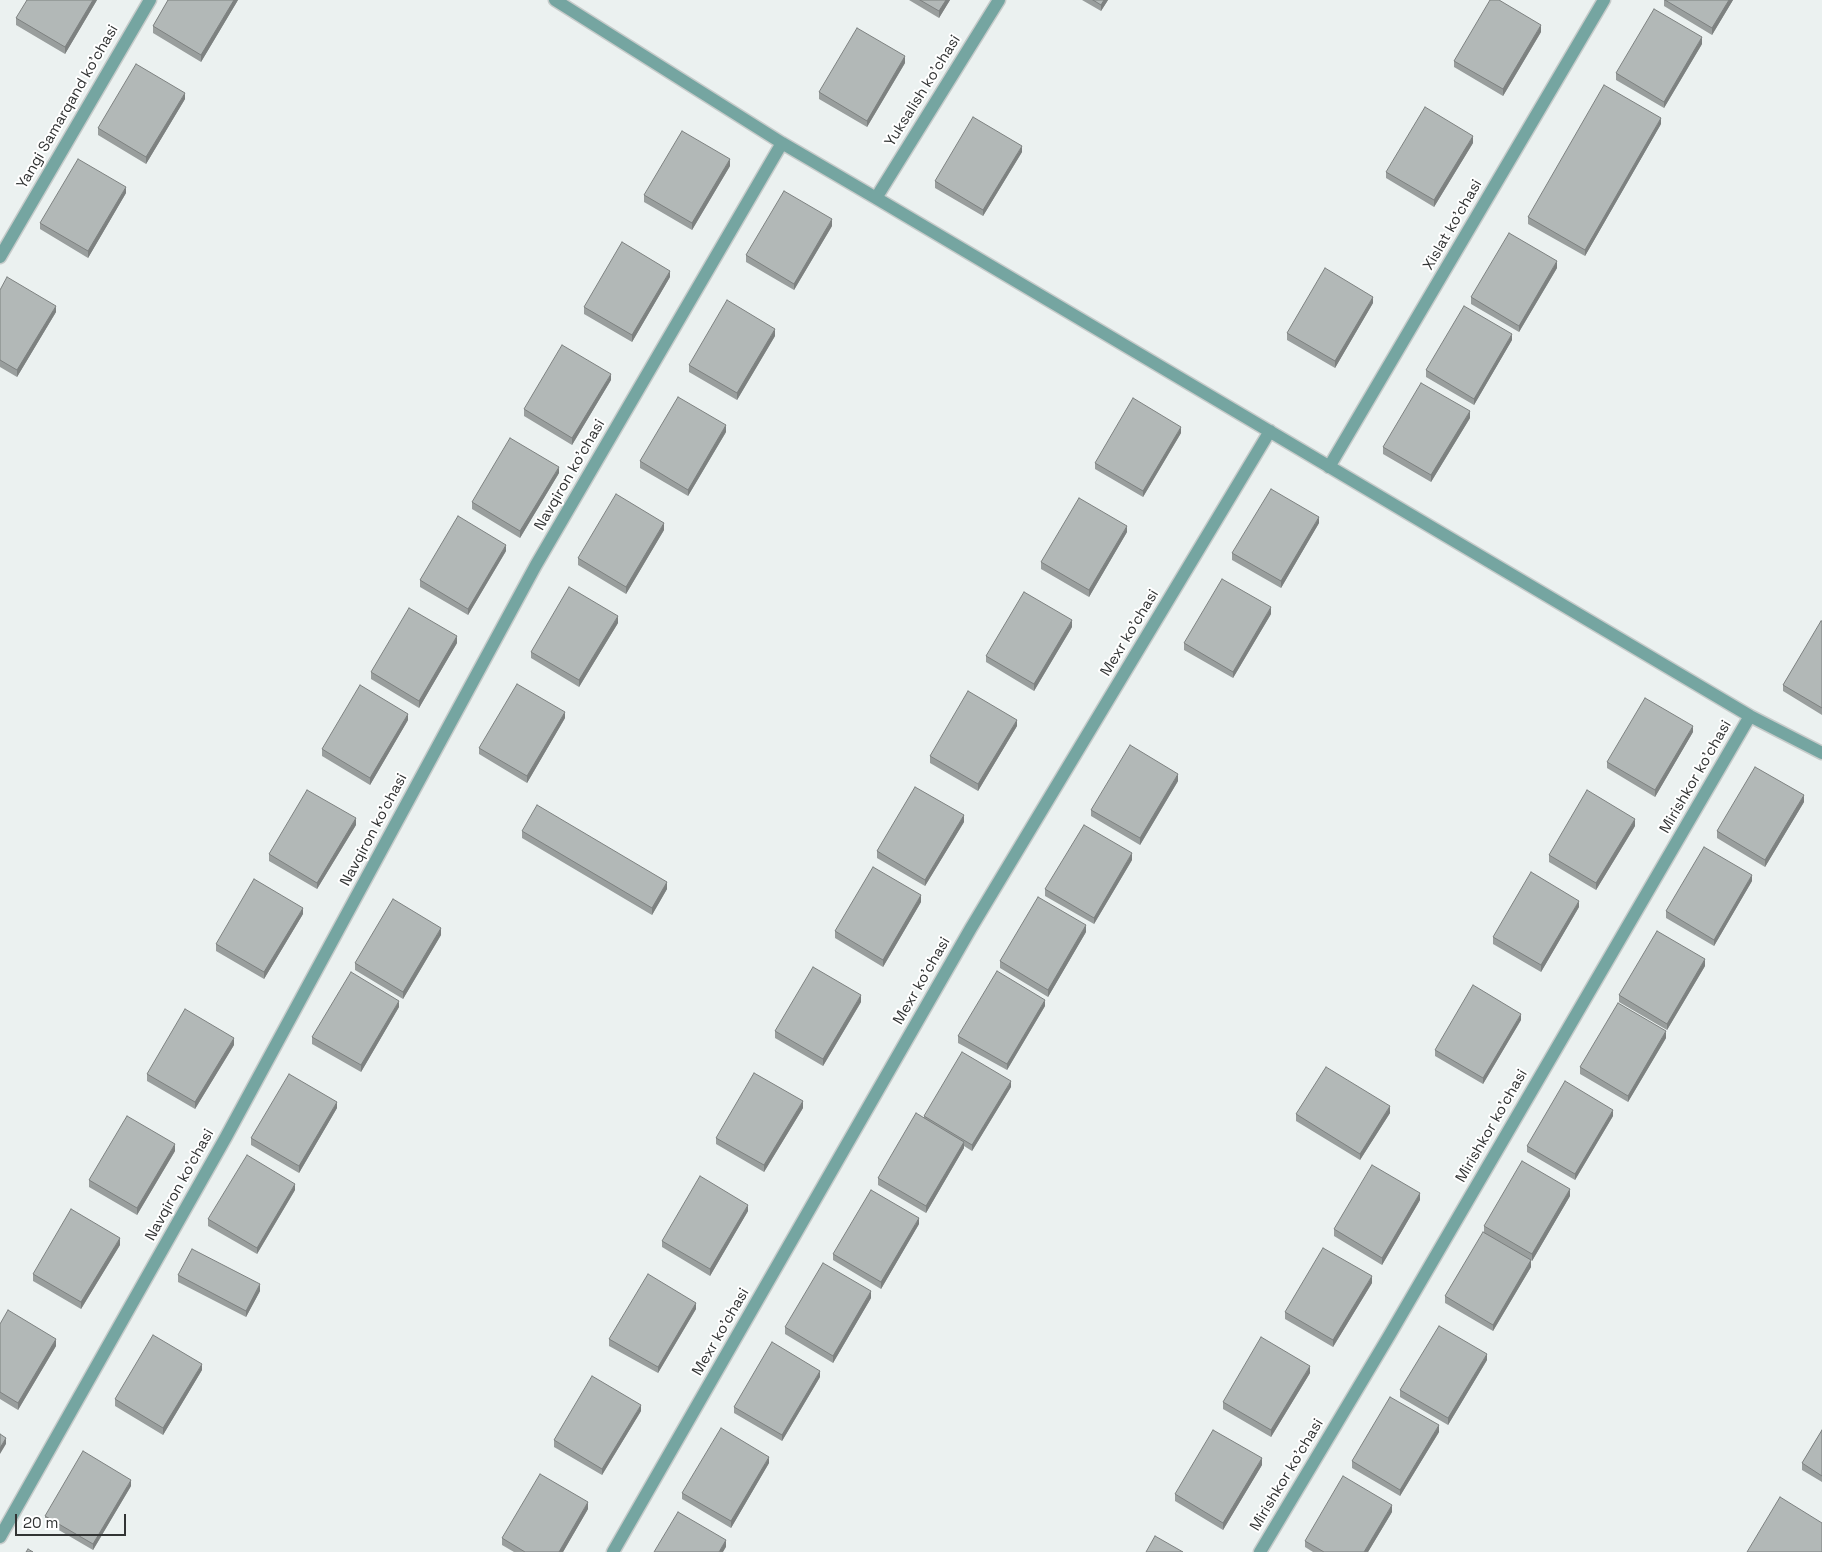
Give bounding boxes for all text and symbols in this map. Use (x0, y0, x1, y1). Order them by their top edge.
street label: Yangi Samarqand ko'chasi (14, 22, 122, 192)
street label: Yuksalish ko'chasi (881, 32, 965, 150)
street label: Xislat ko'chasi (1420, 176, 1486, 274)
street label: Navqiron ko'chasi (531, 416, 609, 534)
street label: Mexr ko'chasi (1097, 586, 1163, 680)
street label: Mirishkor ko'chasi (1656, 717, 1736, 837)
street label: Navqiron ko'chasi (337, 771, 411, 889)
street label: Mexr ko'chasi (890, 934, 954, 1028)
street label: Mirishkor ko'chasi (1452, 1066, 1532, 1186)
street label: Navqiron ko'chasi (142, 1126, 218, 1244)
street label: Mexr ko'chasi (689, 1285, 753, 1379)
street label: Mirishkor ko'chasi (1246, 1416, 1328, 1534)
scale bar (18, 1504, 129, 1536)
text: 20 m (23, 1513, 58, 1532)

